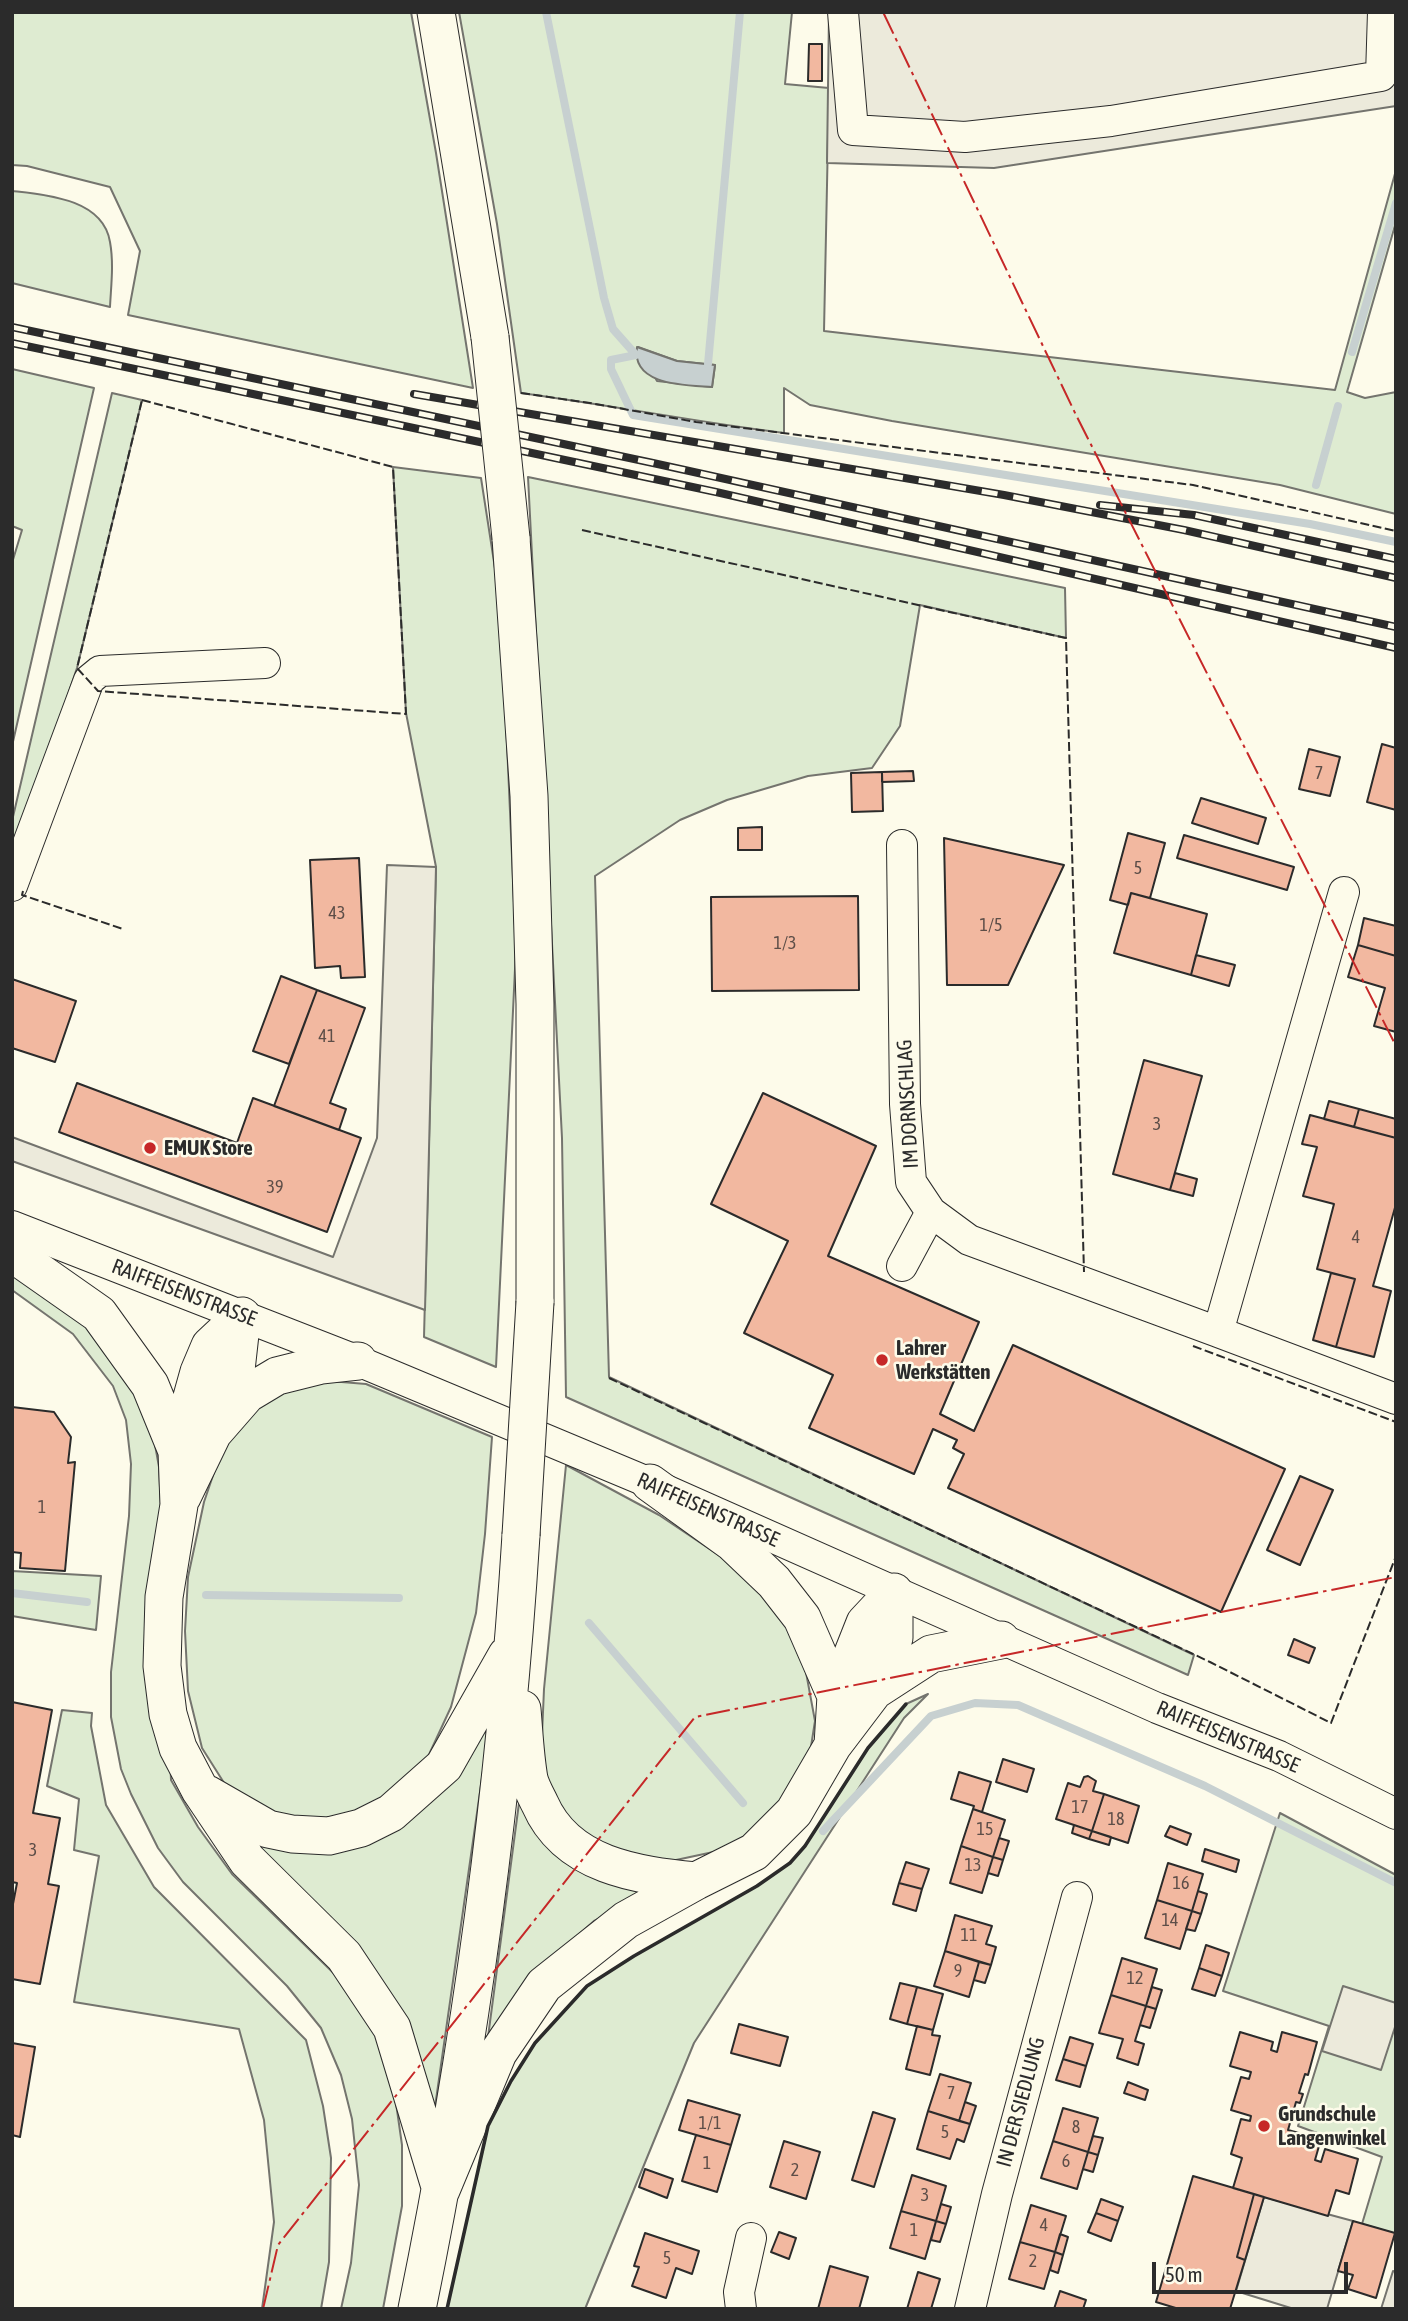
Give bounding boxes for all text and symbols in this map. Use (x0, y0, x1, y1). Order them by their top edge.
house number: 7 (1315, 762, 1323, 784)
house number: 5 (1134, 857, 1142, 879)
house number: 43 (329, 902, 345, 924)
house number: 1/5 (979, 914, 1003, 936)
house number: 1/3 (773, 932, 797, 954)
house number: 41 (319, 1025, 335, 1047)
street label: IM DORNSCHLAG (892, 1039, 924, 1169)
house number: 3 (1153, 1113, 1161, 1135)
place label: EMUK Store (164, 1135, 253, 1161)
marker: EMUK Store (142, 1140, 158, 1156)
house number: 39 (267, 1176, 283, 1198)
house number: 4 (1352, 1226, 1360, 1248)
street label: RAIFFEISENSTRASSE (108, 1254, 260, 1332)
place label: Lahrer Werkstätten (896, 1335, 990, 1385)
marker: Lahrer Werkstätten (874, 1352, 890, 1368)
street label: RAIFFEISENSTRASSE (633, 1467, 783, 1553)
house number: 1 (38, 1496, 46, 1518)
street label: RAIFFEISENSTRASSE (1153, 1696, 1303, 1778)
house number: 17 (1072, 1796, 1088, 1818)
house number: 18 (1108, 1808, 1124, 1830)
house number: 15 (977, 1818, 993, 1840)
house number: 3 (29, 1839, 37, 1861)
house number: 13 (965, 1854, 981, 1876)
house number: 16 (1173, 1872, 1189, 1894)
house number: 14 (1162, 1909, 1178, 1931)
house number: 11 (961, 1924, 977, 1946)
house number: 9 (954, 1960, 962, 1982)
house number: 12 (1127, 1967, 1143, 1989)
street label: IN DER SIEDLUNG (992, 2034, 1050, 2170)
house number: 7 (947, 2082, 955, 2104)
place label: Grundschule Langenwinkel (1278, 2101, 1386, 2151)
house number: 1/1 (698, 2112, 722, 2134)
house number: 8 (1072, 2116, 1080, 2138)
marker: Grundschule Langenwinkel (1256, 2118, 1272, 2134)
house number: 5 (941, 2121, 949, 2143)
house number: 6 (1062, 2150, 1070, 2172)
house number: 1 (703, 2152, 711, 2174)
house number: 2 (791, 2159, 799, 2181)
house number: 3 (921, 2184, 929, 2206)
house number: 4 (1040, 2214, 1048, 2236)
house number: 1 (910, 2219, 918, 2241)
house number: 5 (663, 2247, 671, 2269)
scale bar (1156, 2248, 1352, 2292)
house number: 2 (1029, 2250, 1037, 2272)
text: 50 m (1165, 2262, 1203, 2286)

